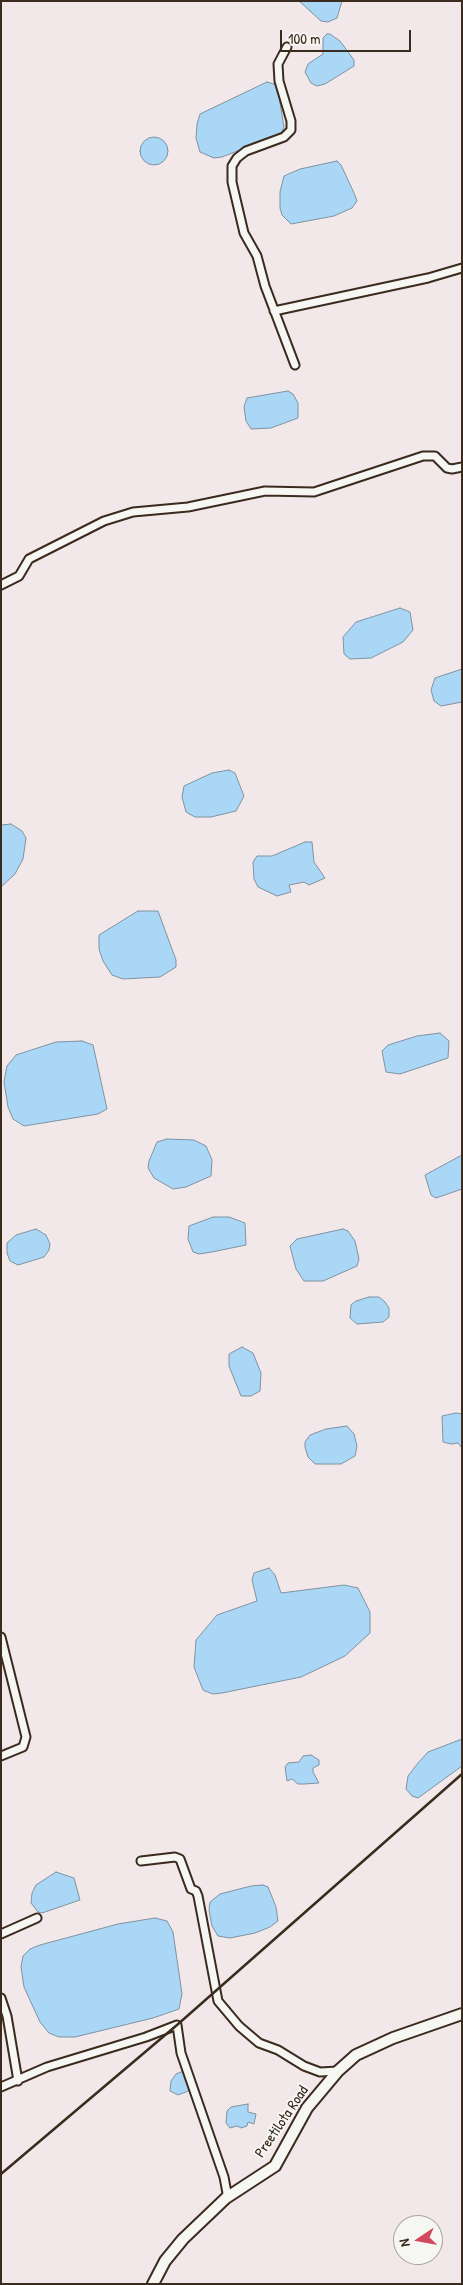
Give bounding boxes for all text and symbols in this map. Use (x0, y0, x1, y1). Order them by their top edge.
scale bar (283, 20, 414, 52)
text: 100 m (288, 28, 321, 49)
street label: Preetilota Road (251, 2083, 313, 2161)
north arrow (393, 2215, 443, 2265)
text: N (394, 2237, 414, 2249)

